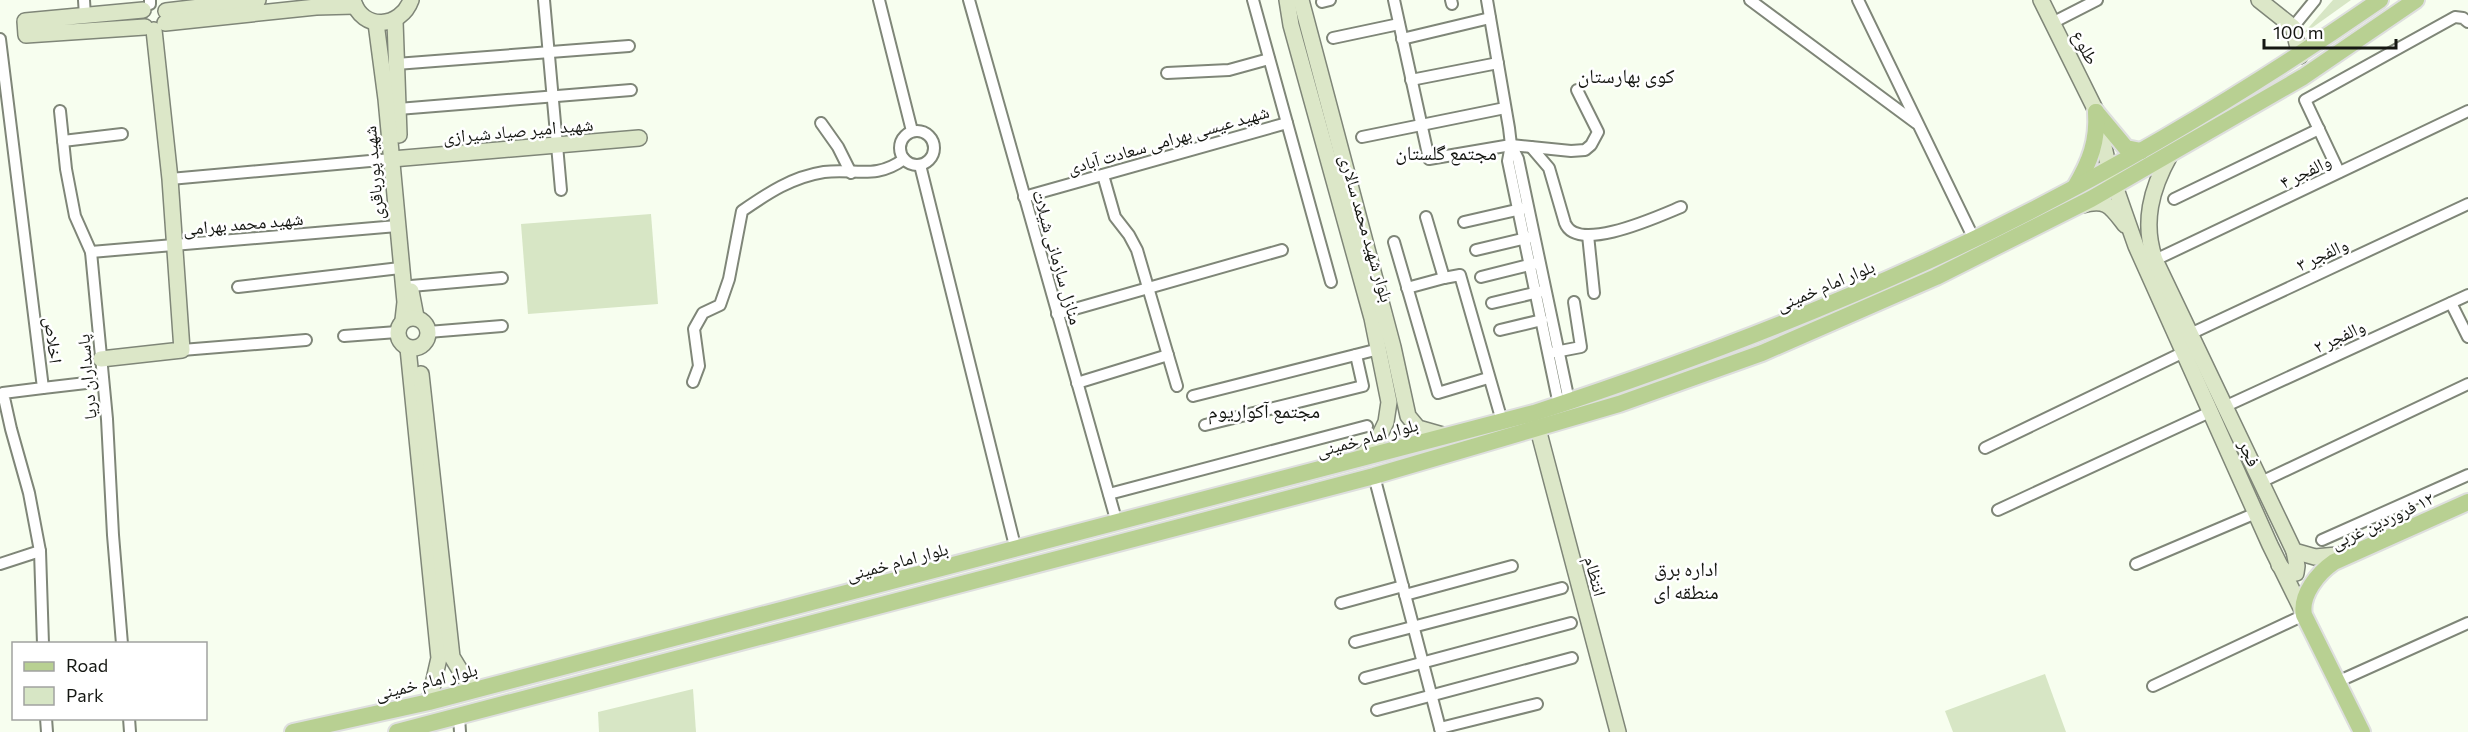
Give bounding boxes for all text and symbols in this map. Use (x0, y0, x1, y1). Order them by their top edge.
scale bar (2264, 12, 2396, 50)
text: 100 m (2273, 21, 2323, 43)
street label: طلوع (2067, 26, 2104, 68)
district label: کوی بهارستان (1578, 63, 1674, 88)
street label: شهید عیسی بهرامی سعادت آبادی (1065, 100, 1272, 179)
street label: شهید امیر صیاد شیرازی (442, 112, 594, 149)
street label: شهید پورباقری (358, 125, 389, 221)
district label: مجتمع گلستان (1395, 140, 1497, 166)
street label: والفجر ۴ (2276, 149, 2334, 193)
street label: بلوار شهید محمد سالاری (1334, 151, 1399, 305)
street label: منازل سازمانی شیلات (1027, 187, 1088, 327)
street label: شهید محمد بهرامی (182, 207, 304, 240)
street label: والفجر ۳ (2293, 233, 2351, 276)
street label: بلوار امام خمینی (1772, 254, 1878, 317)
street label: والفجر ۲ (2310, 315, 2368, 358)
street label: اخلاص (39, 316, 68, 365)
street label: پاسداران دریا (71, 333, 102, 421)
district label: مجتمع آکواریوم (1208, 398, 1320, 425)
street label: بلوار امام خمینی (1314, 413, 1421, 463)
street label: فجر (2234, 435, 2266, 470)
street label: ١٢ فروردین غربى (2327, 487, 2437, 554)
street label: بلوار امام خمینی (844, 537, 951, 587)
street label: انتظام (1578, 554, 1612, 599)
district label: اداره برق منطقه ای (1653, 556, 1719, 604)
legend (12, 642, 207, 720)
text: Road (66, 654, 108, 676)
street label: بلوار امام خمینی (373, 658, 480, 706)
text: Park (66, 684, 104, 706)

